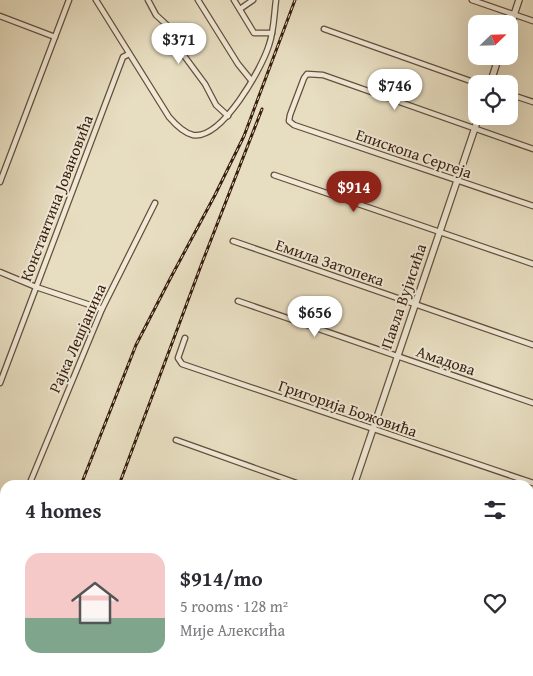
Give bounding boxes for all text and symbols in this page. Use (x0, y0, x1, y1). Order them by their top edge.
north arrow (468, 15, 518, 65)
map controls (468, 15, 518, 125)
pin: $371 (149, 22, 209, 65)
text: $371 (162, 27, 196, 51)
pin: $746 (365, 68, 425, 111)
text: $746 (378, 73, 412, 97)
button: locate (468, 75, 518, 125)
street label: Константина Јовановића (13, 111, 99, 285)
street label: Епископа Сергеја (353, 122, 476, 184)
pin: $914 (324, 170, 384, 213)
text: $914 (337, 175, 371, 199)
street label: Емила Затопека (273, 232, 388, 292)
street label: Павла Вујисића (374, 240, 432, 352)
street label: Рајка Лешјанина (42, 279, 112, 397)
pin: $656 (285, 296, 345, 338)
text: $656 (298, 300, 332, 324)
street label: Амадова (413, 339, 479, 381)
street label: Григорија Божовића (275, 373, 421, 443)
text: 4 homes (25, 495, 101, 526)
icon: filters (481, 496, 509, 524)
text: $914/mo (180, 563, 263, 594)
icon: home (65, 573, 125, 633)
icon: heart (481, 589, 509, 617)
text: 5 rooms · 128 m² (180, 594, 288, 618)
text: Мије Алексића (180, 618, 285, 642)

